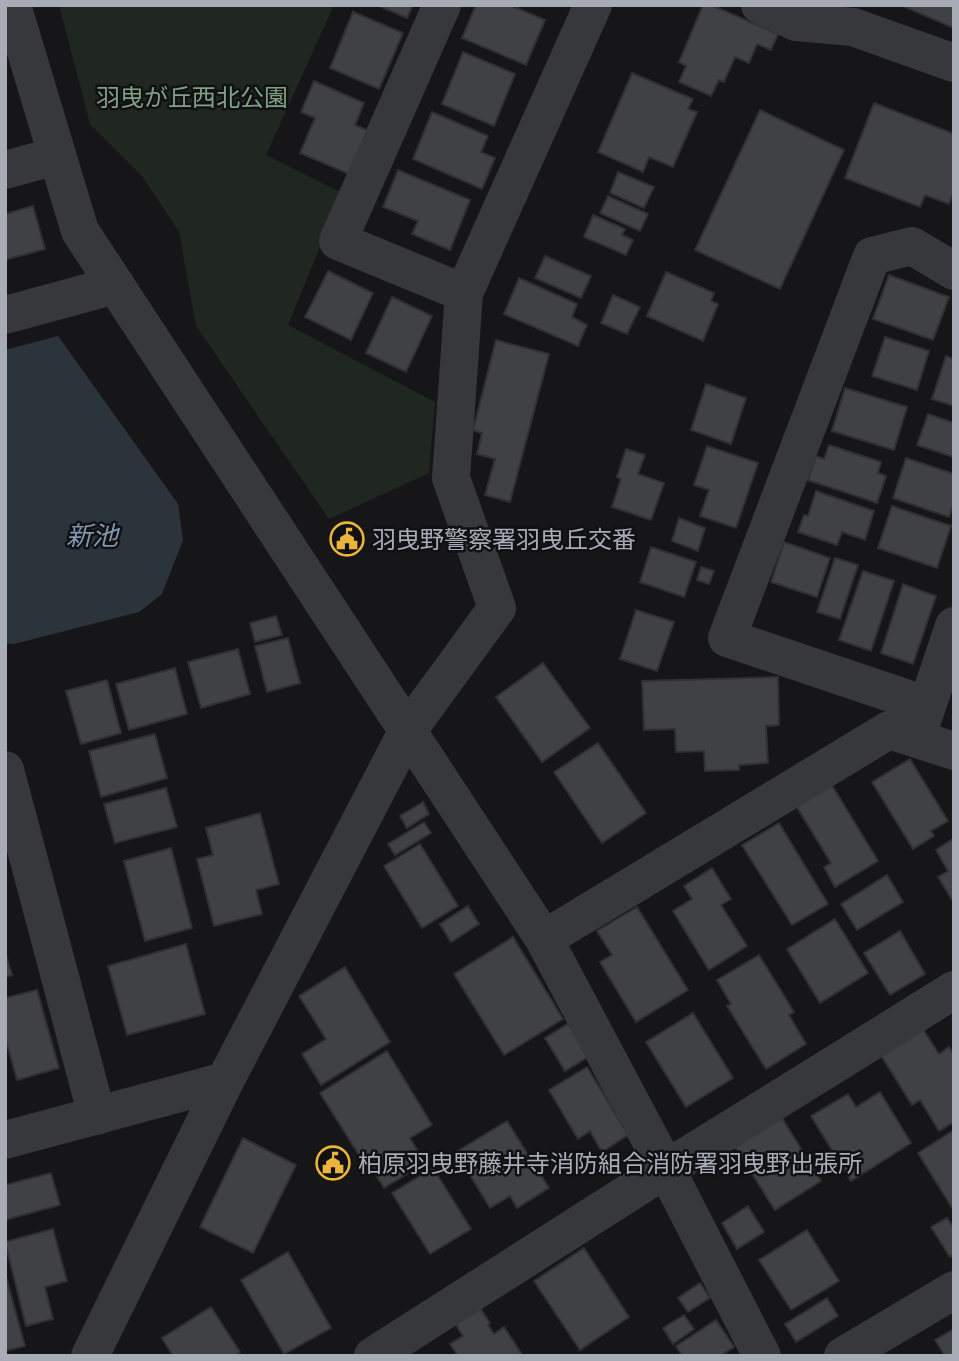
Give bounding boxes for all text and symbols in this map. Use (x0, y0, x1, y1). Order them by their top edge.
park label: 羽曳が丘西北公園 (96, 82, 288, 112)
water label: 新池 (66, 519, 121, 552)
public building icon: 羽曳野警察署羽曳丘交番 (328, 520, 366, 558)
place label: 羽曳野警察署羽曳丘交番 (372, 524, 636, 554)
public building icon: 柏原羽曳野藤井寺消防組合消防署羽曳野出張所 (314, 1144, 352, 1182)
place label: 柏原羽曳野藤井寺消防組合消防署羽曳野出張所 (358, 1148, 862, 1178)

